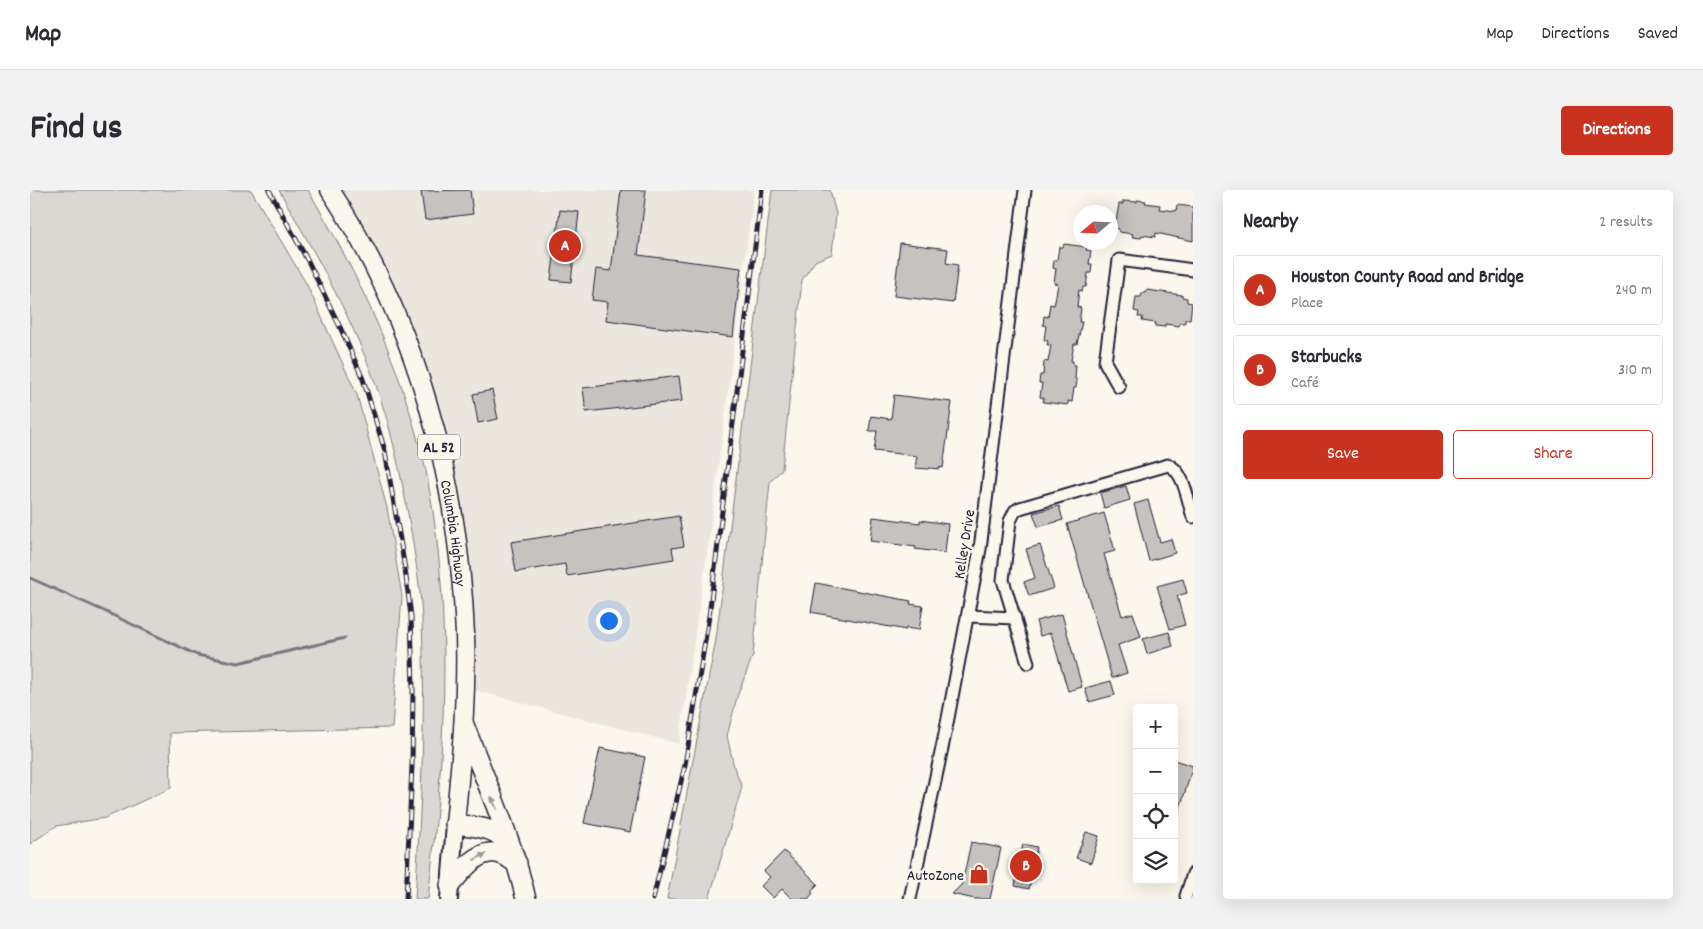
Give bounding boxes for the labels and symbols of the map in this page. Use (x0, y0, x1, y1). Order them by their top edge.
north arrow (1073, 205, 1118, 250)
pin: A (549, 227, 581, 265)
road number: AL 52 (418, 434, 460, 460)
street label: Columbia Highway (433, 478, 471, 588)
street label: Kelley Drive (949, 508, 982, 581)
your location (596, 608, 622, 634)
one-way arrow (490, 796, 498, 810)
pin: B (1010, 847, 1042, 885)
one-way arrow (472, 853, 487, 862)
shop icon: AutoZone (968, 863, 990, 885)
place label: AutoZone (907, 865, 964, 888)

